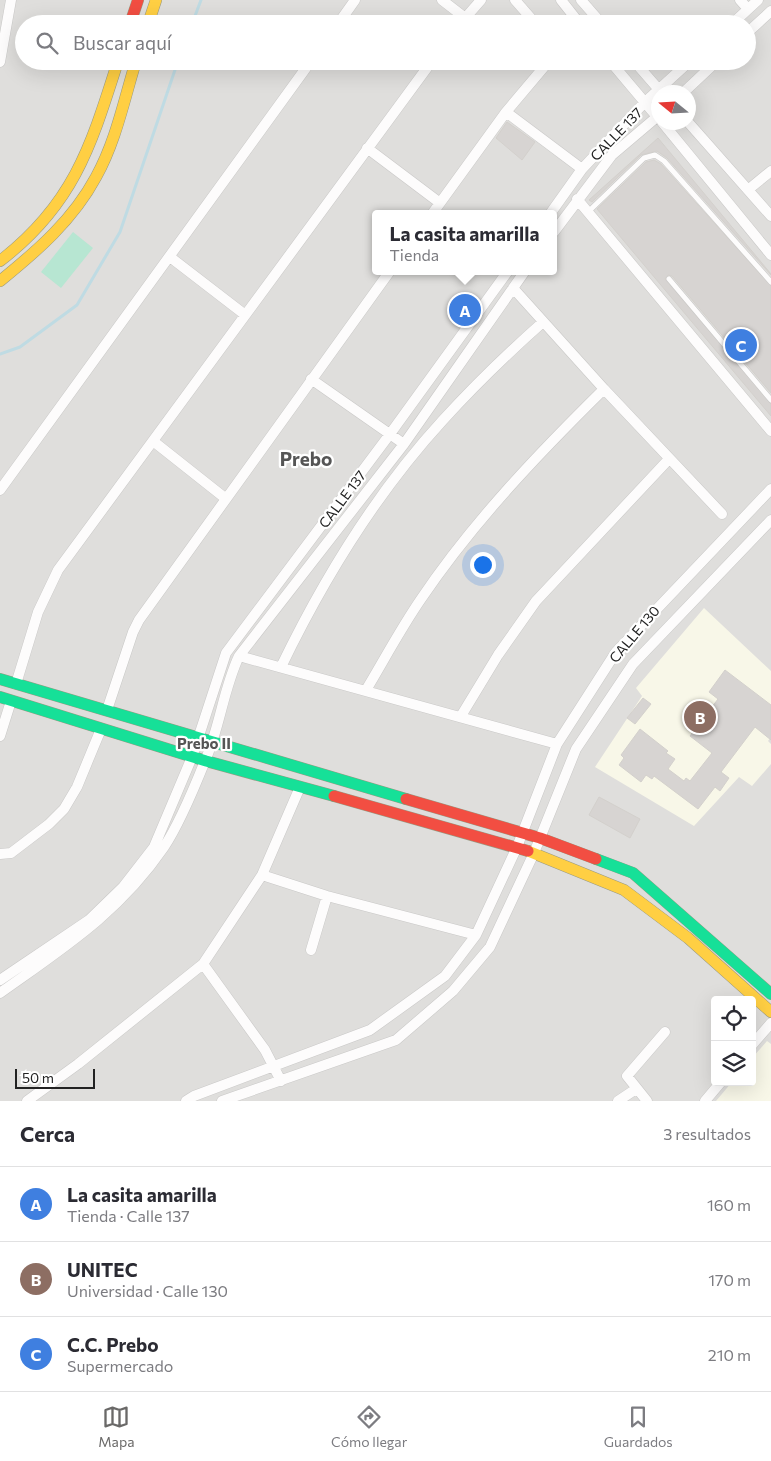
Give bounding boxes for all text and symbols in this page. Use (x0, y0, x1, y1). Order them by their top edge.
search box (15, 15, 756, 70)
icon: search (33, 29, 61, 57)
text: Buscar aquí (73, 31, 172, 54)
north arrow (651, 85, 696, 130)
street label: CALLE 137 (586, 104, 646, 164)
popup (372, 210, 557, 275)
text: La casita amarilla (390, 222, 539, 245)
text: Tienda (390, 245, 439, 264)
pin: A (449, 291, 481, 329)
pin: C (725, 326, 757, 364)
district label: Prebo (280, 447, 332, 470)
street label: CALLE 137 (315, 467, 369, 531)
your location (470, 552, 496, 578)
street label: CALLE 130 (605, 602, 663, 666)
pin: B (684, 698, 716, 736)
district label: Prebo II (177, 734, 231, 752)
map controls (711, 996, 756, 1086)
button: locate (711, 996, 756, 1041)
button: layers (711, 1041, 756, 1086)
scale bar (15, 1066, 95, 1089)
text: 50 m (22, 1069, 54, 1086)
text: Cerca (20, 1121, 75, 1146)
text: 3 resultados (663, 1124, 751, 1143)
text: La casita amarilla (67, 1183, 217, 1206)
text: A (30, 1195, 42, 1214)
text: 160 m (707, 1195, 751, 1214)
text: Tienda · Calle 137 (67, 1206, 190, 1225)
text: UNITEC (67, 1258, 138, 1281)
text: B (31, 1270, 41, 1289)
text: 170 m (708, 1270, 751, 1289)
text: Universidad · Calle 130 (67, 1281, 228, 1300)
text: C.C. Prebo (67, 1333, 159, 1356)
text: C (31, 1345, 41, 1364)
text: 210 m (708, 1345, 751, 1364)
text: Supermercado (67, 1356, 173, 1375)
tab: Mapa (98, 1403, 135, 1450)
tab: Cómo llegar (331, 1403, 407, 1450)
tab: Guardados (604, 1403, 673, 1450)

